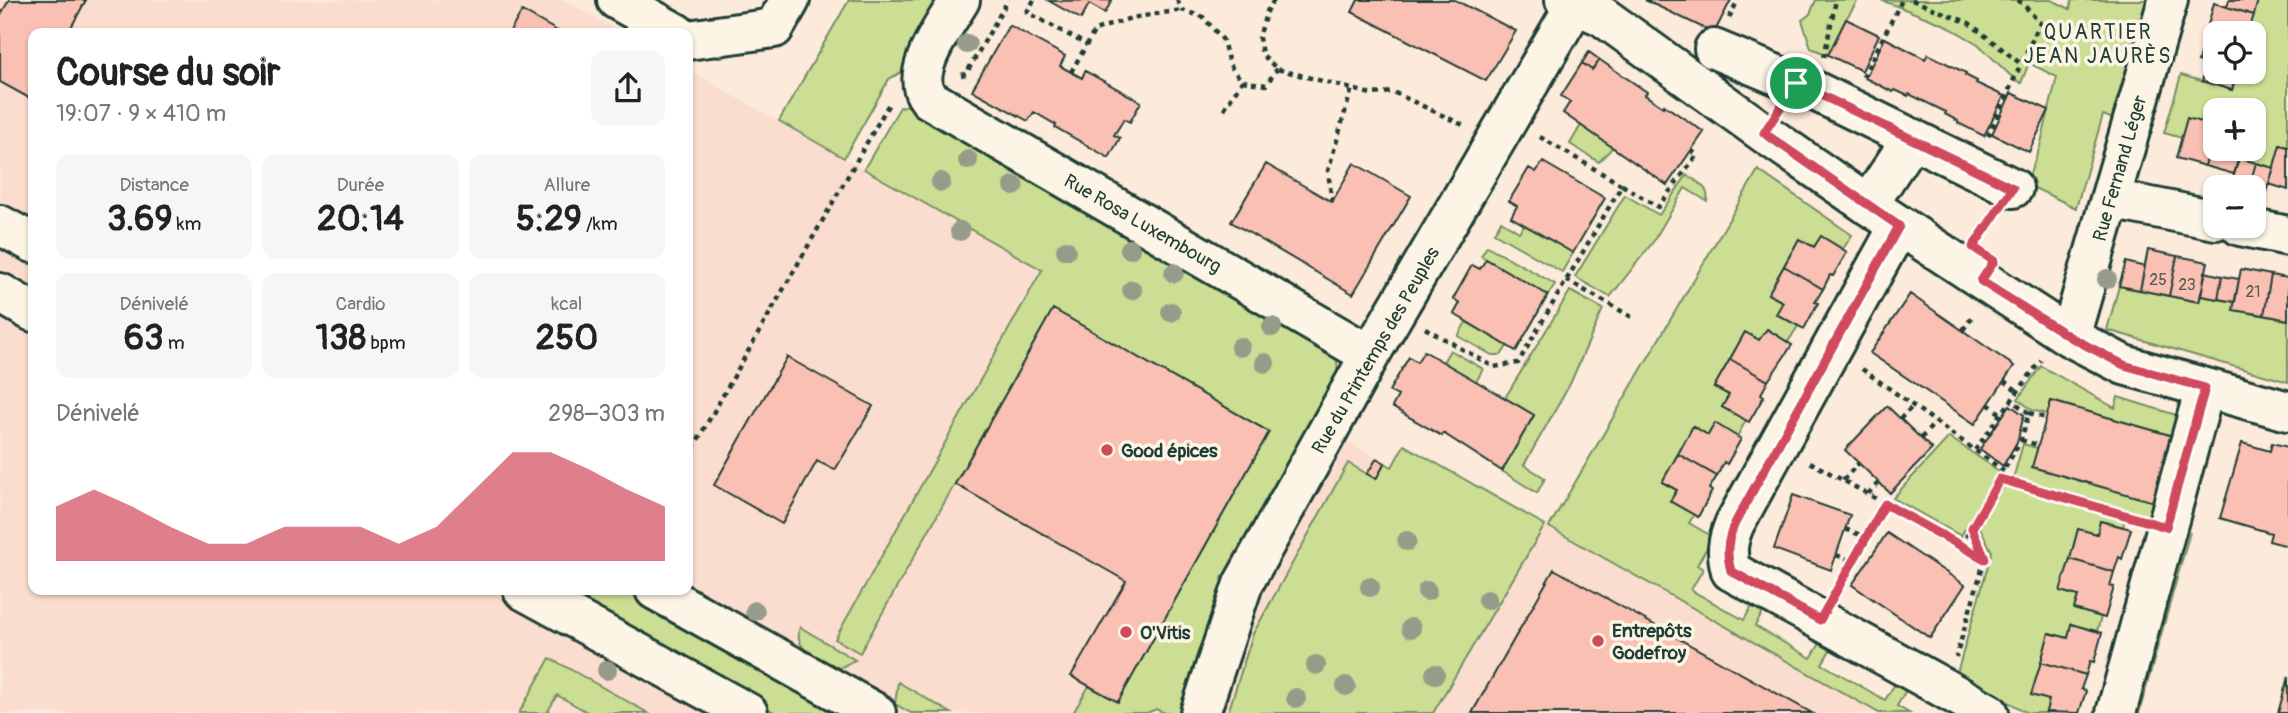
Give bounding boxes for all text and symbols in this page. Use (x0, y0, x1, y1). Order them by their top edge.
district label: QUARTIER JEAN JAURÈS (2023, 19, 2173, 70)
map controls (2203, 21, 2266, 238)
button: locate (2203, 21, 2266, 84)
text: Course du soir (56, 49, 280, 97)
button: share (591, 51, 665, 125)
pin (1766, 53, 1826, 113)
icon: arrive (1777, 64, 1815, 102)
street label: Rue Fernand Léger (2088, 92, 2152, 244)
button: + (2203, 98, 2266, 161)
text: 19:07 · 9 × 410 m (56, 99, 226, 128)
street label: Rue Rosa Luxembourg (1059, 169, 1226, 279)
text: Distance (119, 173, 189, 197)
text: Durée (337, 173, 384, 197)
text: Allure (543, 173, 590, 197)
button: − (2203, 175, 2266, 238)
text: 3.69 (107, 197, 173, 241)
text: 20:14 (317, 197, 404, 241)
text: 5:29 (516, 197, 582, 241)
text: km (173, 212, 201, 236)
text: /km (582, 212, 618, 236)
street label: Rue du Printemps des Peuples (1307, 242, 1445, 458)
house number: 25 (2149, 270, 2167, 290)
house number: 23 (2178, 275, 2196, 295)
house number: 21 (2245, 282, 2261, 302)
text: Dénivelé (120, 292, 189, 316)
text: Cardio (336, 292, 385, 316)
text: kcal (551, 292, 582, 316)
text: 63 (124, 316, 164, 360)
text: 138 (315, 316, 366, 360)
text: 250 (536, 316, 598, 360)
text: m (164, 331, 185, 355)
text: bpm (366, 331, 406, 355)
text: Dénivelé (56, 399, 140, 428)
text: 298–303 m (548, 399, 665, 428)
place label: Good épices (1121, 439, 1218, 463)
marker: Good épices (1099, 442, 1115, 458)
place label: Entrepôts Godefroy (1612, 619, 1692, 665)
place label: O'Vitis (1140, 621, 1191, 645)
marker: O'Vitis (1118, 624, 1134, 640)
marker: Entrepôts Godefroy (1590, 633, 1606, 649)

